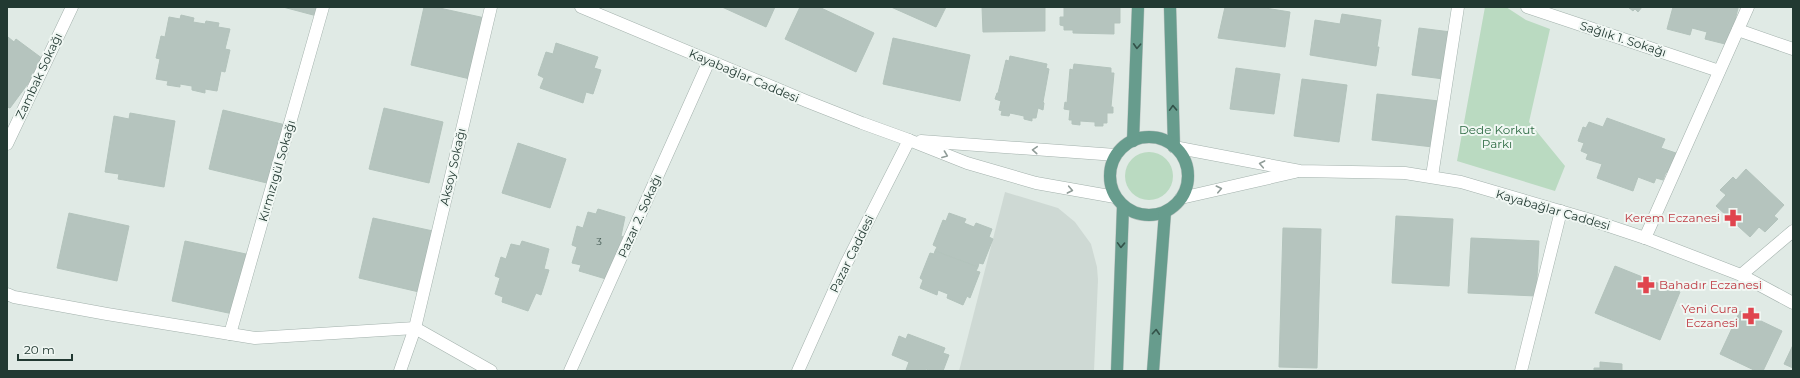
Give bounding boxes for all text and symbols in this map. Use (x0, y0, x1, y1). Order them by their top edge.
street label: Sağlık 1. Sokağı (1578, 17, 1668, 60)
street label: Zambak Sokağı (12, 30, 65, 121)
one-way arrow (1133, 43, 1141, 49)
street label: Kayabağlar Caddesi (687, 46, 802, 106)
one-way arrow (1169, 105, 1177, 111)
street label: Kırmızıgül Sokağı (255, 118, 298, 223)
park label: Dede Korkut Parkı (1459, 122, 1535, 151)
street label: Aksoy Sokağı (436, 127, 469, 207)
one-way arrow (1032, 145, 1038, 154)
one-way arrow (942, 150, 949, 158)
one-way arrow (1259, 160, 1265, 168)
street label: Pazar 2. Sokağı (614, 172, 665, 260)
one-way arrow (1067, 186, 1073, 194)
one-way arrow (1216, 186, 1222, 194)
street label: Kayabağlar Caddesi (1494, 186, 1612, 233)
pharmacy icon: Kerem Eczanesi (1723, 208, 1743, 228)
place label: Kerem Eczanesi (1624, 210, 1720, 225)
street label: Pazar Caddesi (826, 212, 877, 295)
house number: 3 (596, 235, 602, 248)
one-way arrow (1117, 242, 1126, 248)
pharmacy icon: Bahadır Eczanesi (1636, 275, 1656, 295)
place label: Bahadır Eczanesi (1659, 277, 1762, 292)
place label: Yeni Cura Eczanesi (1682, 301, 1738, 330)
pharmacy icon: Yeni Cura Eczanesi (1741, 306, 1761, 326)
one-way arrow (1151, 329, 1160, 335)
scale bar (18, 336, 72, 362)
text: 20 m (24, 342, 55, 357)

